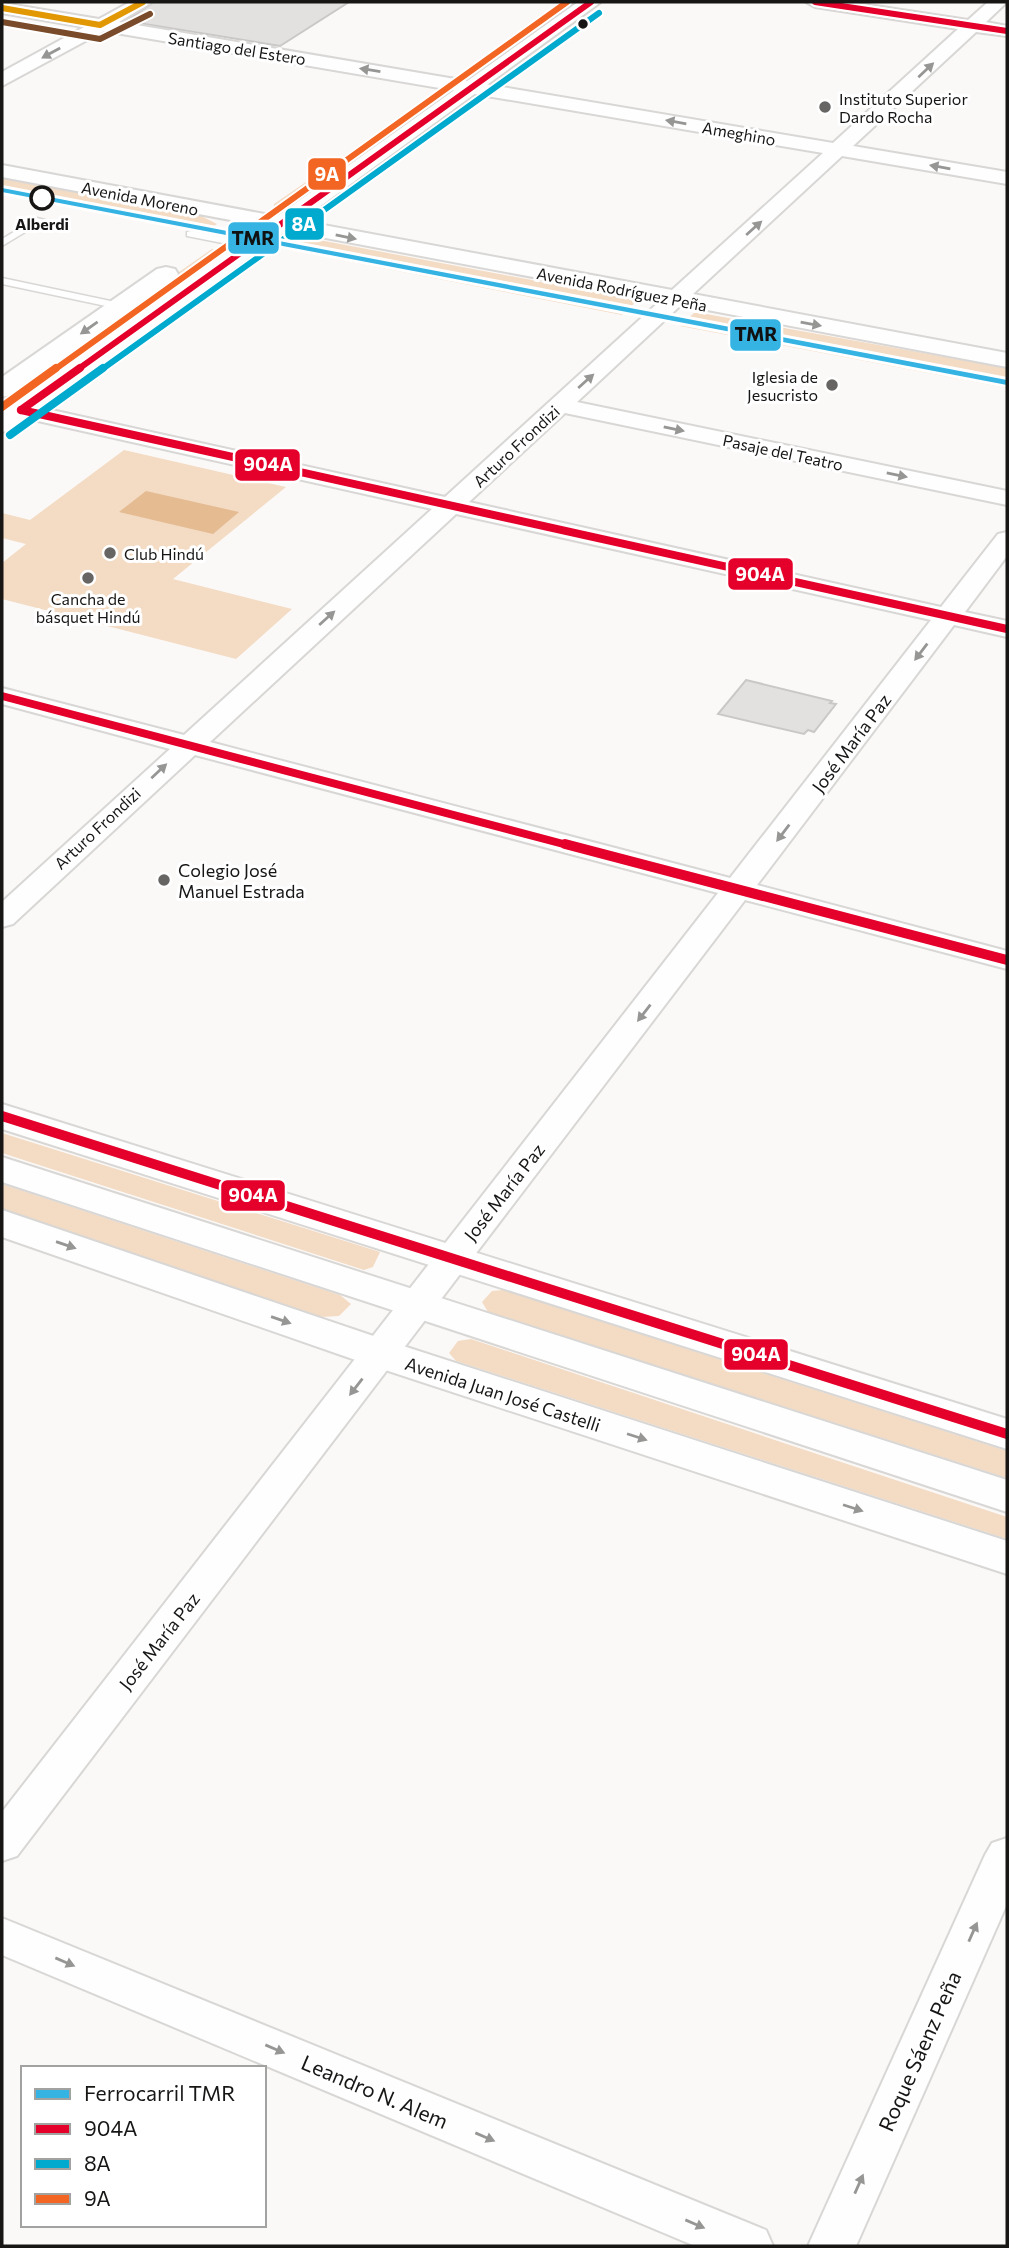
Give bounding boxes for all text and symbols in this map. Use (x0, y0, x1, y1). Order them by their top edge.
unlabelled marker (576, 17, 590, 31)
street label: Santiago del Estero (167, 28, 307, 68)
one-way arrow (41, 47, 61, 58)
one-way arrow (917, 62, 934, 78)
one-way arrow (359, 64, 381, 75)
place label: Instituto Superior Dardo Rocha (839, 89, 968, 126)
marker: Instituto Superior Dardo Rocha (817, 99, 833, 115)
one-way arrow (665, 117, 687, 128)
street label: Ameghino (701, 117, 777, 149)
line badge: 9A (307, 157, 347, 191)
one-way arrow (929, 161, 951, 172)
text: 9A (315, 162, 340, 185)
street label: Avenida Moreno (80, 177, 200, 219)
marker: Alberdi (30, 186, 54, 210)
line badge: 8A (284, 207, 325, 241)
text: 8A (292, 212, 317, 235)
place label: Alberdi (15, 214, 69, 233)
line badge: TMR (227, 221, 280, 255)
one-way arrow (745, 221, 762, 236)
text: TMR (232, 226, 274, 249)
one-way arrow (335, 232, 357, 243)
street label: Avenida Rodríguez Peña (535, 263, 709, 315)
line badge: TMR (729, 318, 782, 352)
one-way arrow (800, 319, 822, 330)
one-way arrow (80, 321, 98, 335)
text: TMR (735, 322, 777, 345)
place label: Iglesia de Jesucristo (747, 367, 818, 404)
one-way arrow (577, 374, 594, 390)
marker: Iglesia de Jesucristo (824, 377, 840, 393)
street label: Arturo Frondizi (469, 401, 563, 491)
one-way arrow (663, 423, 685, 434)
street label: Pasaje del Teatro (721, 430, 845, 474)
line badge: 904A (234, 448, 301, 482)
text: 904A (243, 452, 293, 475)
one-way arrow (886, 470, 908, 481)
place label: Club Hindú (124, 544, 204, 563)
marker: Club Hindú (102, 545, 118, 561)
line badge: 904A (727, 557, 794, 591)
text: 904A (735, 562, 785, 585)
marker: Cancha de básquet Hindú (80, 570, 96, 586)
place label: Cancha de básquet Hindú (36, 589, 140, 626)
one-way arrow (318, 610, 335, 626)
one-way arrow (914, 643, 928, 661)
street label: José María Paz (807, 689, 895, 797)
one-way arrow (150, 763, 167, 779)
street label: Arturo Frondizi (50, 783, 144, 873)
one-way arrow (775, 823, 790, 841)
place label: Colegio José Manuel Estrada (178, 859, 305, 902)
marker: Colegio José Manuel Estrada (156, 872, 172, 888)
one-way arrow (636, 1003, 651, 1021)
street label: José María Paz (459, 1139, 549, 1245)
line badge: 904A (220, 1179, 286, 1212)
text: 904A (228, 1183, 278, 1206)
one-way arrow (56, 1240, 77, 1251)
one-way arrow (271, 1315, 292, 1326)
line badge: 904A (723, 1338, 789, 1371)
text: 904A (731, 1342, 781, 1365)
street label: Avenida Juan José Castelli (403, 1352, 603, 1436)
one-way arrow (348, 1378, 363, 1396)
one-way arrow (627, 1432, 648, 1443)
one-way arrow (843, 1503, 864, 1513)
street label: José María Paz (114, 1588, 204, 1694)
one-way arrow (967, 1922, 979, 1942)
one-way arrow (54, 1957, 75, 1968)
street label: Roque Sáenz Peña (872, 1967, 966, 2135)
one-way arrow (265, 2044, 286, 2055)
street label: Leandro N. Alem (298, 2049, 452, 2133)
legend (21, 2066, 266, 2227)
text: Ferrocarril TMR (84, 2080, 235, 2105)
text: 904A (84, 2115, 138, 2140)
one-way arrow (475, 2131, 496, 2142)
text: 8A (84, 2150, 111, 2175)
one-way arrow (853, 2174, 865, 2194)
text: 9A (84, 2185, 111, 2210)
one-way arrow (685, 2218, 705, 2230)

